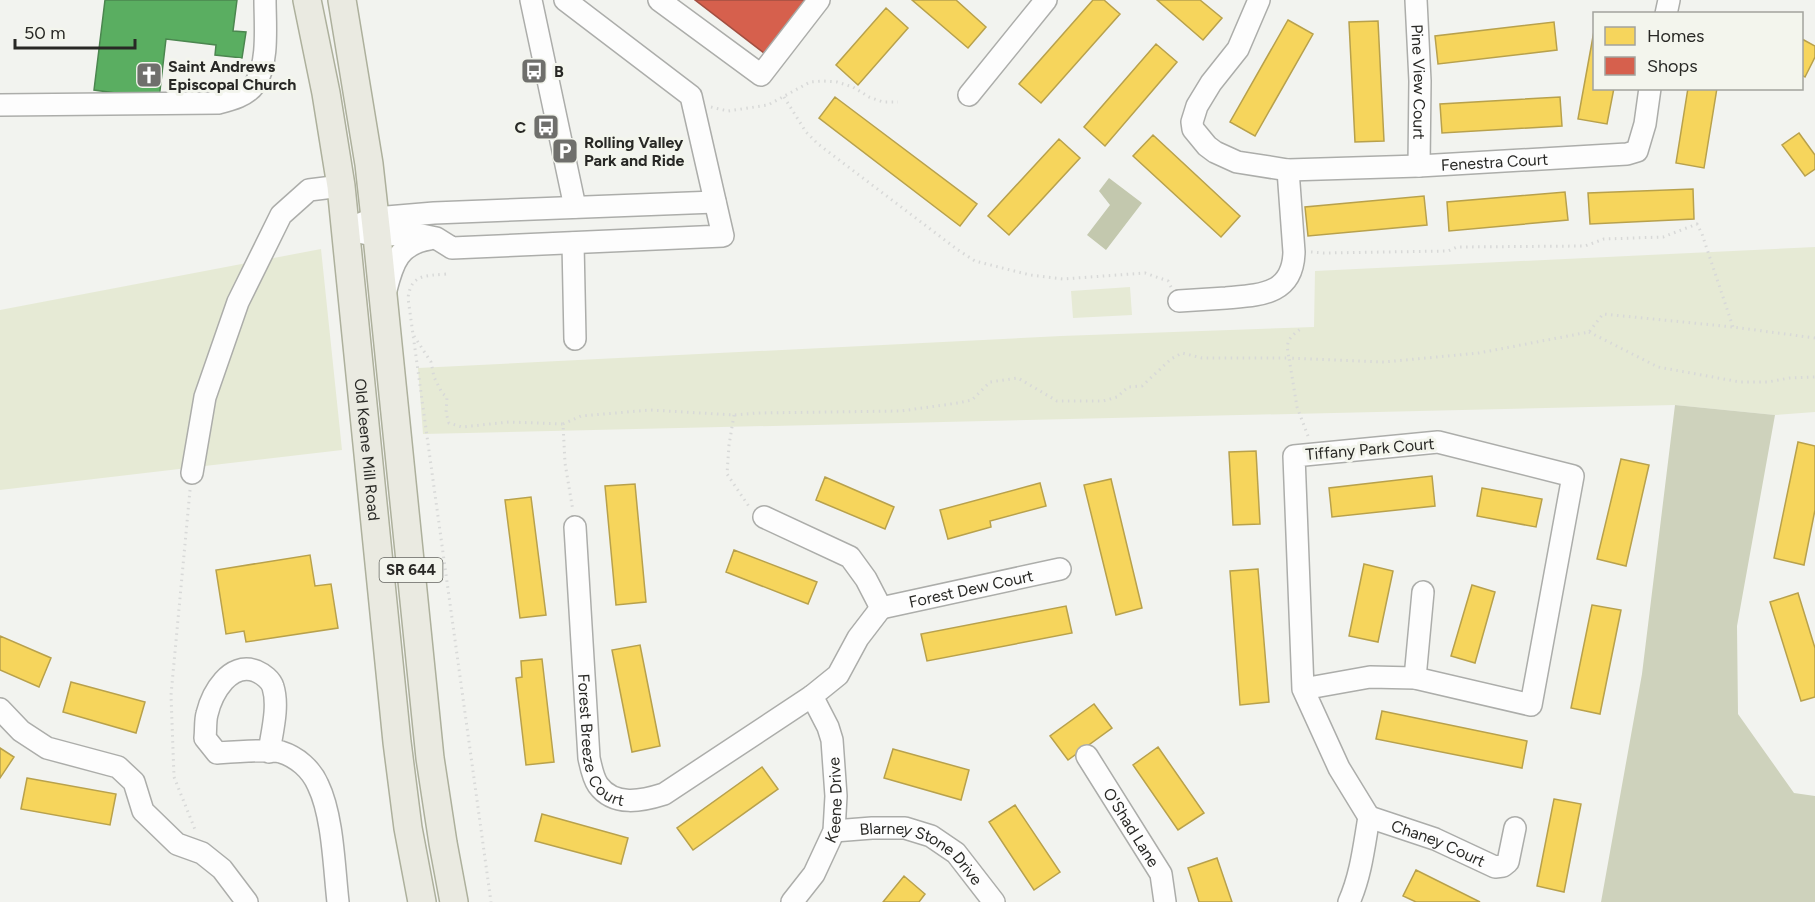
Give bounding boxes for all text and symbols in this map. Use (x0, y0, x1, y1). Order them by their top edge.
scale bar (15, 12, 135, 50)
legend (1593, 12, 1803, 90)
text: 50 m (24, 22, 66, 44)
street label: Pine View Court (1408, 24, 1430, 140)
text: Homes (1647, 25, 1705, 47)
text: Shops (1647, 55, 1698, 77)
bus stop icon: B (519, 56, 549, 86)
place label: Saint Andrews Episcopal Church (168, 57, 296, 94)
church icon: Saint Andrews Episcopal Church (134, 60, 164, 90)
place label: B (554, 62, 564, 81)
bus stop icon: C (531, 112, 561, 142)
place label: C (514, 118, 526, 137)
place label: Rolling Valley Park and Ride (584, 133, 684, 170)
parking icon: Rolling Valley Park and Ride (550, 136, 580, 166)
street label: Fenestra Court (1440, 149, 1549, 174)
street label: Old Keene Mill Road (351, 377, 384, 522)
street label: Tiffany Park Court (1305, 434, 1435, 464)
road number: SR 644 (380, 558, 442, 582)
street label: Forest Dew Court (907, 566, 1035, 611)
street label: Forest Breeze Court (574, 673, 626, 809)
street label: Keene Drive (820, 756, 846, 846)
street label: O'Shad Lane (1100, 784, 1164, 871)
street label: Chaney Court (1389, 816, 1488, 871)
street label: Blarney Stone Drive (859, 818, 987, 889)

